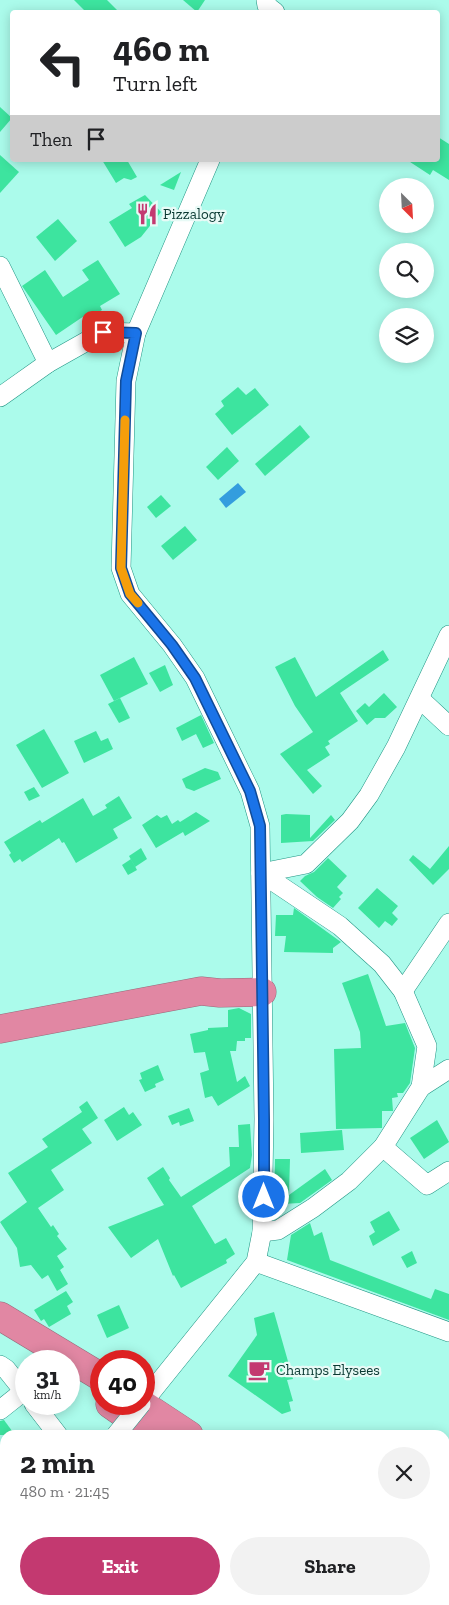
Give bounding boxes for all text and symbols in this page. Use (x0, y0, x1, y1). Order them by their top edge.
text: 460 m (113, 28, 209, 70)
icon: left (30, 30, 95, 95)
text: Turn left (113, 70, 197, 97)
icon: arrive (82, 125, 110, 153)
text: Then (30, 128, 72, 151)
north arrow (379, 178, 434, 232)
map controls (379, 178, 434, 363)
restaurant icon: Pizzalogy (134, 201, 160, 227)
place label: Pizzalogy (163, 205, 225, 223)
button: search (379, 243, 434, 298)
button: layers (379, 308, 434, 363)
pin (82, 311, 124, 353)
icon: arrive (89, 318, 117, 346)
position arrow (237, 1170, 289, 1222)
speed limit sign: 40 (90, 1350, 155, 1415)
cafe icon: Champs Elysees (246, 1357, 272, 1383)
text: 31 (36, 1361, 59, 1391)
place label: Champs Elysees (276, 1361, 380, 1379)
text: km/h (34, 1388, 61, 1402)
text: 2 min (20, 1445, 95, 1481)
button: close (378, 1447, 430, 1499)
text: 480 m · 21:45 (20, 1482, 109, 1501)
button: Exit (20, 1537, 220, 1595)
button: Share (230, 1537, 430, 1595)

